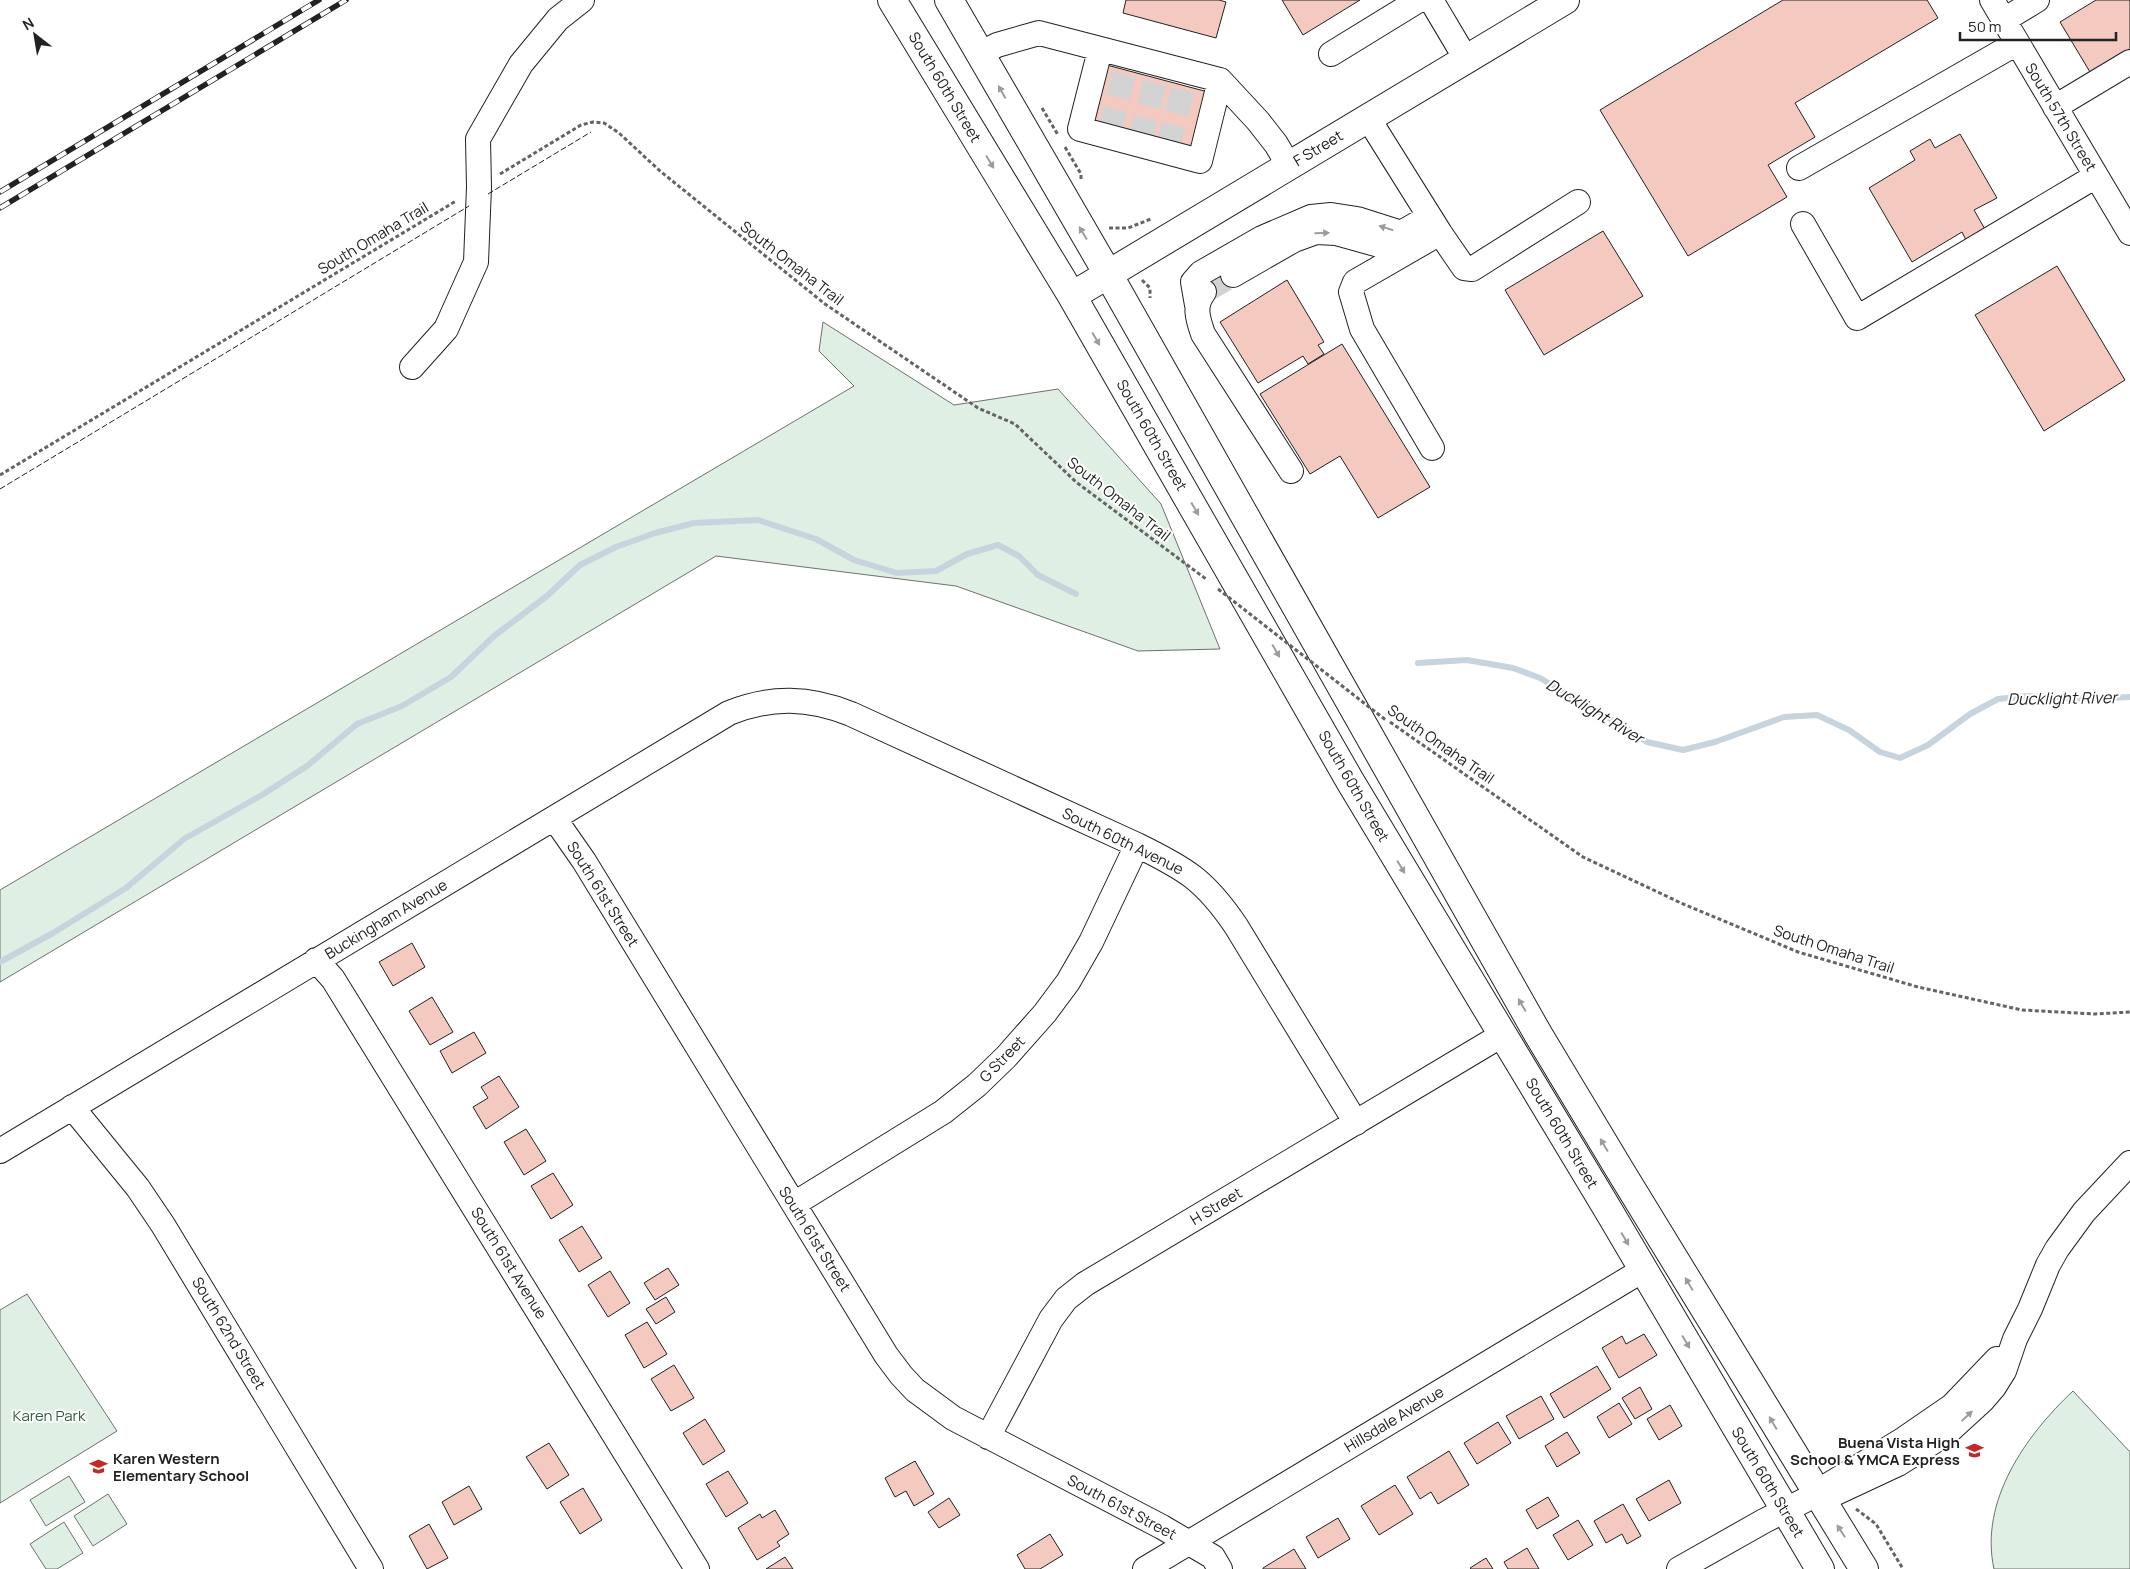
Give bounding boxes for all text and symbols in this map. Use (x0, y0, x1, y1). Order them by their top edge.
north arrow (10, 10, 60, 60)
scale bar (1960, 10, 2116, 42)
text: N (19, 13, 37, 34)
text: 50 m (1968, 16, 2002, 37)
street label: South 60th Street (904, 28, 986, 146)
street label: South 57th Street (2020, 59, 2102, 175)
one-way arrow (998, 84, 1006, 99)
street label: F Street (1289, 125, 1347, 171)
one-way arrow (986, 155, 995, 168)
street label: South Omaha Trail (314, 197, 432, 279)
street label: South Omaha Trail (736, 216, 848, 310)
one-way arrow (1378, 224, 1393, 232)
one-way arrow (1079, 226, 1088, 239)
one-way arrow (1315, 228, 1331, 236)
one-way arrow (1092, 331, 1100, 346)
street label: South 60th Street (1112, 375, 1192, 495)
street label: South Omaha Trail (1063, 452, 1175, 546)
one-way arrow (1191, 502, 1199, 517)
one-way arrow (1271, 644, 1280, 657)
water label: Ducklight River (1542, 673, 1650, 750)
water label: Ducklight River (2007, 686, 2119, 710)
street label: South Omaha Trail (1383, 699, 1499, 789)
street label: South 60th Street (1314, 726, 1394, 846)
street label: South 60th Avenue (1059, 802, 1187, 880)
street label: South 61st Street (562, 837, 644, 951)
one-way arrow (1397, 860, 1406, 873)
street label: Buckingham Avenue (321, 874, 451, 964)
street label: South Omaha Trail (1771, 920, 1897, 978)
one-way arrow (1517, 999, 1526, 1012)
street label: G Street (974, 1031, 1030, 1087)
street label: South 60th Street (1521, 1074, 1603, 1192)
one-way arrow (1600, 1139, 1609, 1152)
street label: South 61st Street (774, 1182, 856, 1296)
street label: H Street (1186, 1182, 1246, 1230)
street label: South 61st Avenue (466, 1203, 552, 1323)
one-way arrow (1621, 1233, 1630, 1246)
street label: South 62nd Street (187, 1273, 271, 1393)
one-way arrow (1685, 1277, 1694, 1290)
one-way arrow (1681, 1335, 1690, 1348)
street label: Hillsdale Avenue (1340, 1381, 1448, 1457)
park label: Karen Park (13, 1405, 86, 1426)
one-way arrow (1960, 1410, 1972, 1422)
one-way arrow (1769, 1416, 1778, 1429)
street label: South 60th Street (1727, 1423, 1809, 1541)
place label: Buena Vista High School & YMCA Express (1790, 1432, 1960, 1470)
school or university icon: Buena Vista High School & YMCA Express (1964, 1441, 1984, 1461)
place label: Karen Western Elementary School (113, 1448, 249, 1486)
school or university icon: Karen Western Elementary School (89, 1457, 109, 1477)
street label: South 61st Street (1064, 1469, 1180, 1545)
one-way arrow (1837, 1525, 1846, 1538)

